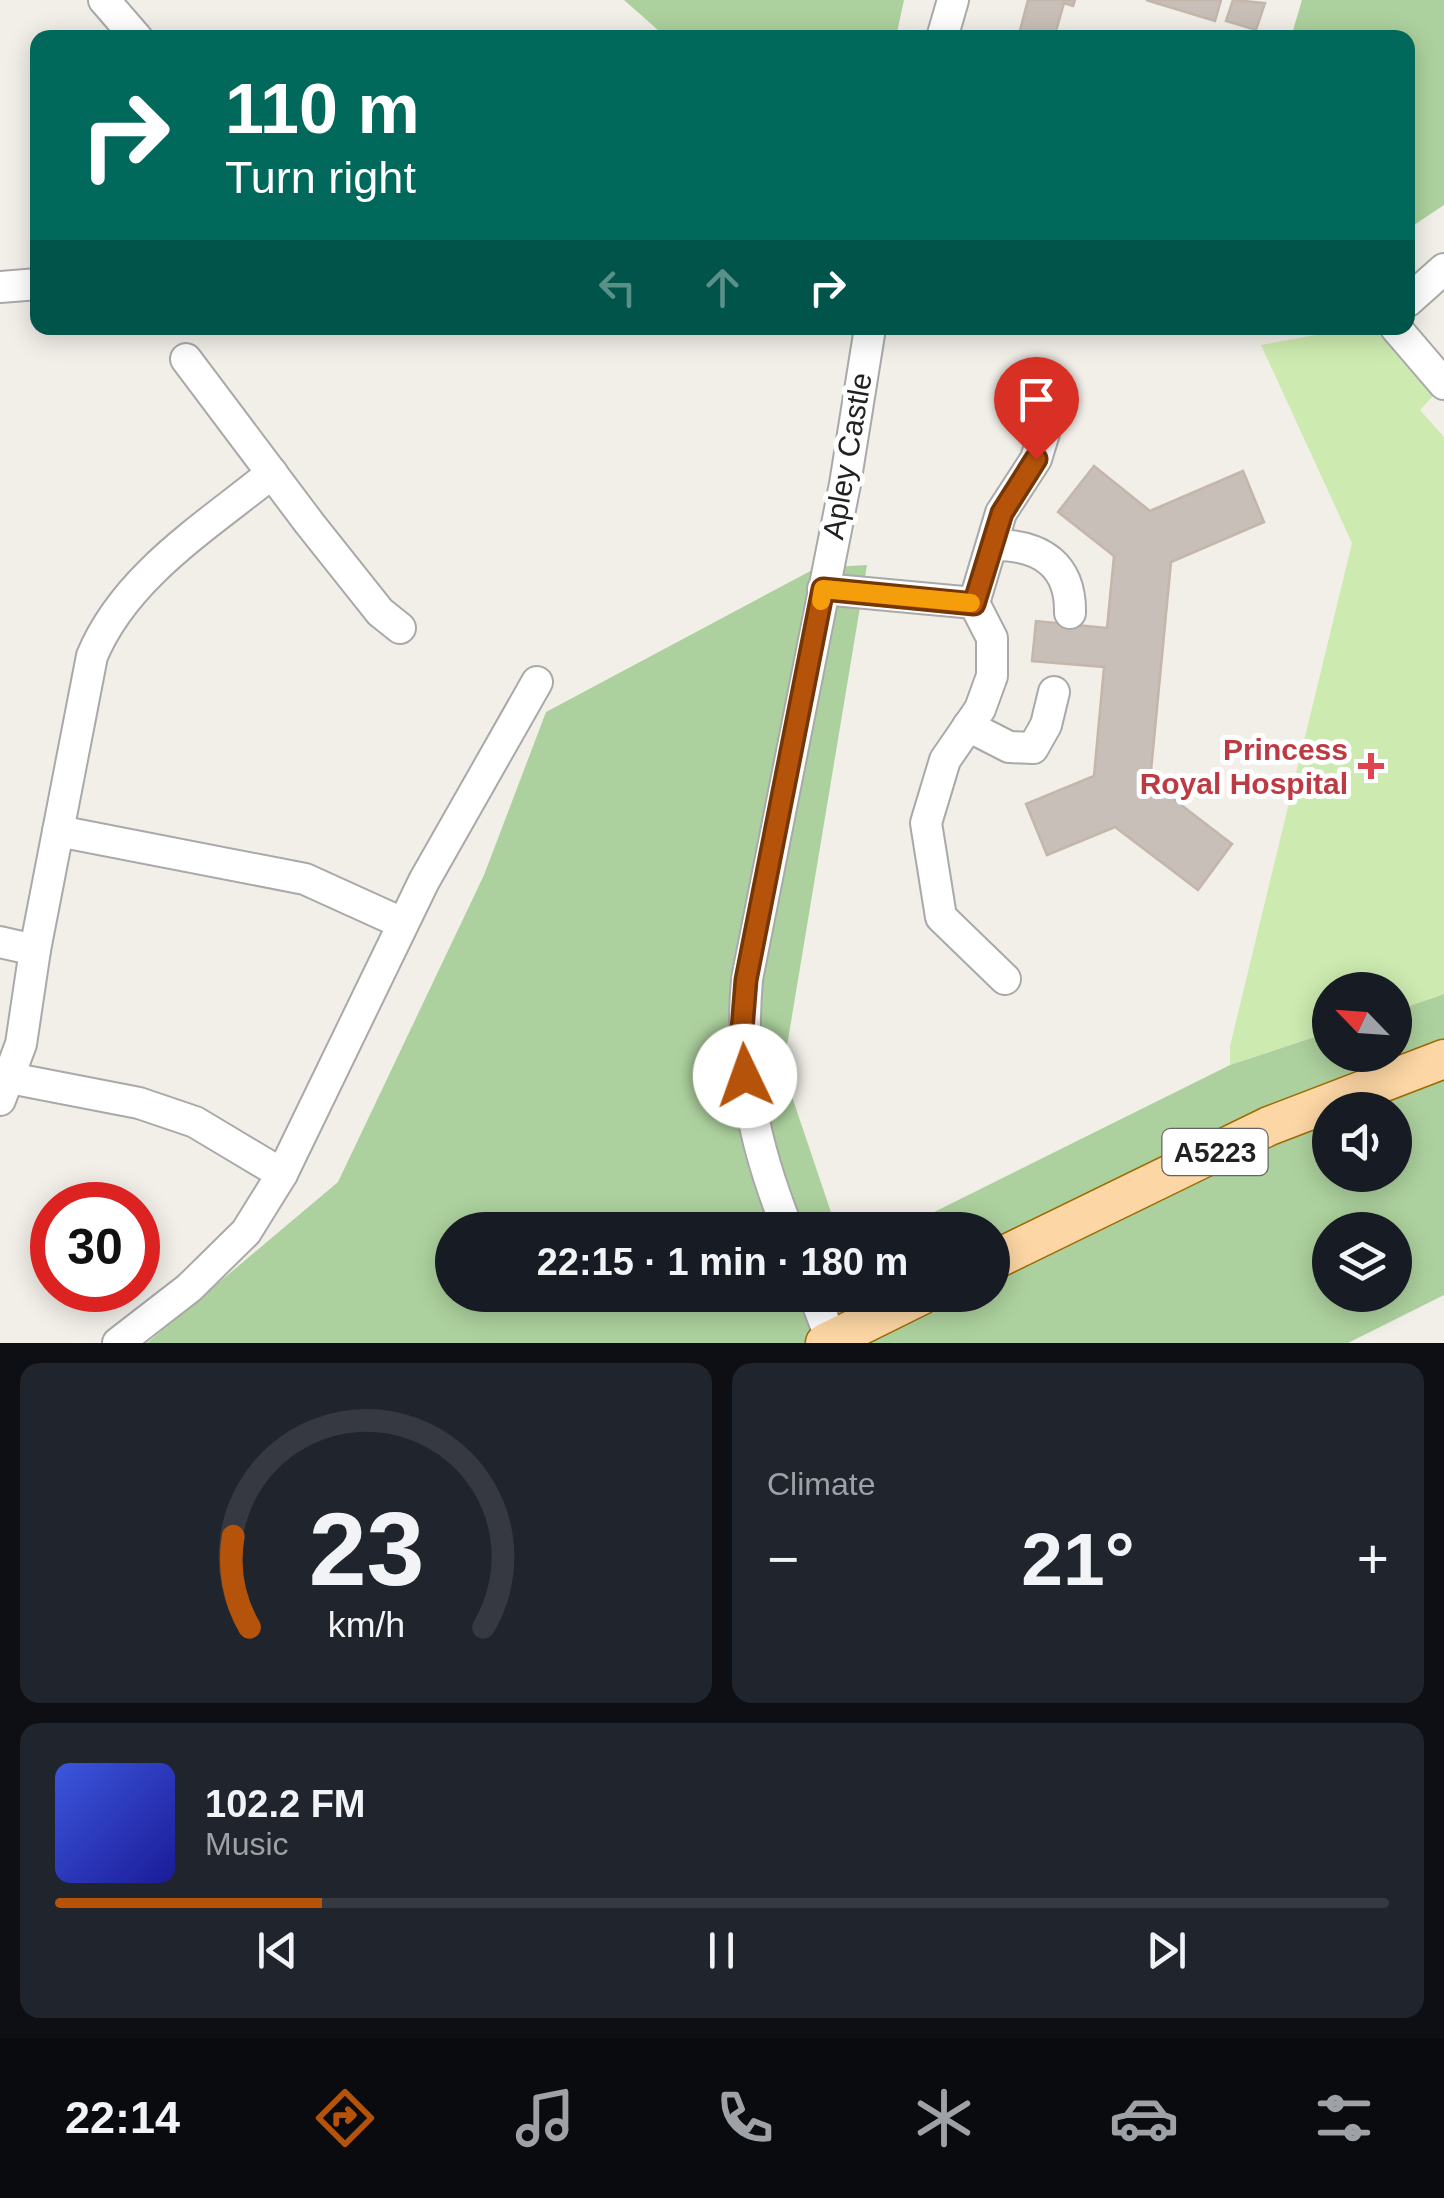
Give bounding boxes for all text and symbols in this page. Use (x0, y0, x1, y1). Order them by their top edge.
icon: right (60, 70, 190, 200)
text: 110 m (225, 70, 420, 148)
text: Turn right (225, 152, 416, 203)
icon: left (590, 260, 645, 315)
icon: ahead (695, 260, 750, 315)
icon: right (800, 260, 855, 315)
pin (994, 357, 1079, 460)
street label: Apley Castle (816, 370, 878, 542)
icon: arrive (1009, 372, 1064, 427)
place label: Princess Royal Hospital (1140, 733, 1348, 800)
marker: Princess Royal Hospital (1358, 753, 1384, 779)
north arrow (1312, 972, 1412, 1072)
map controls (1312, 972, 1412, 1312)
position arrow (693, 1024, 797, 1128)
button: sound (1312, 1092, 1412, 1192)
road number: A5223 (1162, 1129, 1268, 1175)
speed limit sign: 30 (30, 1182, 160, 1312)
button: layers (1312, 1212, 1412, 1312)
text: 22:15 · 1 min · 180 m (537, 1241, 908, 1283)
text: Climate (767, 1466, 875, 1502)
text: 23 (308, 1491, 424, 1607)
text: 21° (1021, 1517, 1135, 1601)
text: − (767, 1528, 799, 1590)
text: + (1357, 1528, 1389, 1590)
text: km/h (327, 1605, 405, 1645)
text: 102.2 FM (205, 1783, 366, 1825)
text: Music (205, 1826, 289, 1862)
icon: previous (250, 1923, 305, 1978)
icon: pause (694, 1923, 749, 1978)
icon: next (1139, 1923, 1194, 1978)
icon: directions (310, 2083, 380, 2153)
icon: music (510, 2083, 580, 2153)
icon: phone (710, 2083, 780, 2153)
icon: climate (909, 2083, 979, 2153)
icon: car (1109, 2083, 1179, 2153)
icon: filters (1309, 2083, 1379, 2153)
text: 22:14 (65, 2092, 180, 2143)

